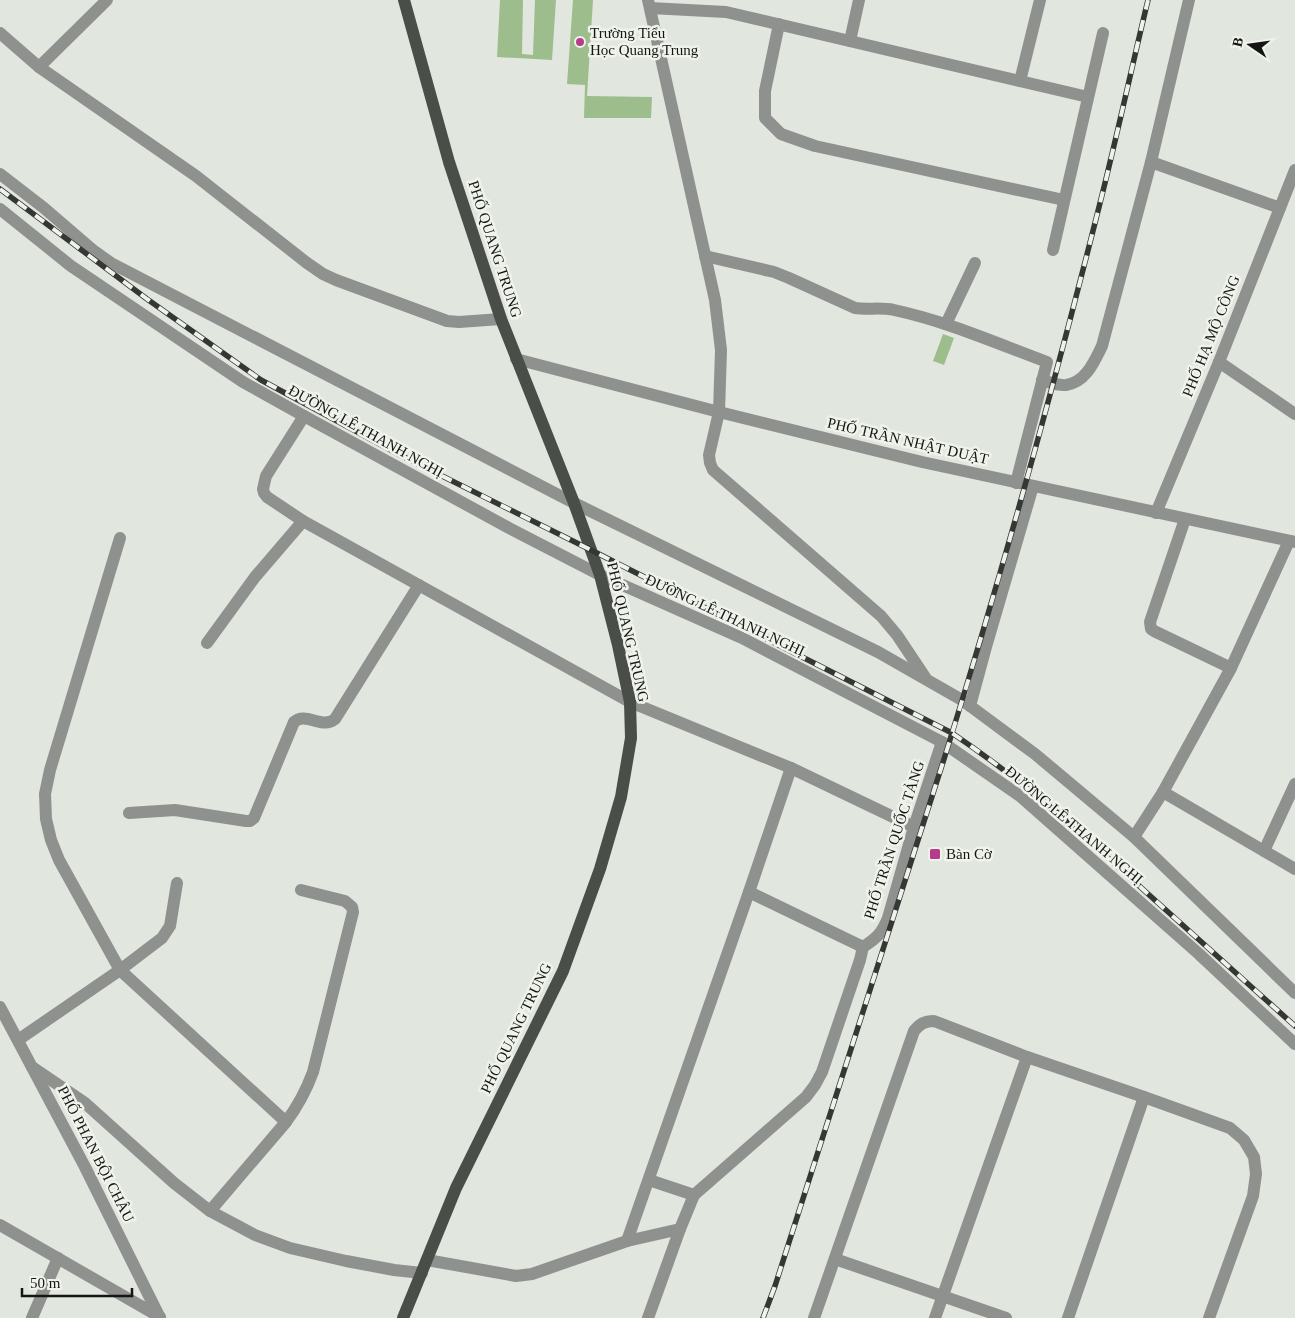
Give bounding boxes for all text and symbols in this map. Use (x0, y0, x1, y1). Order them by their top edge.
north arrow (1225, 20, 1275, 70)
place label: Trường Tiểu Học Quang Trung (590, 25, 699, 58)
marker: Trường Tiểu Học Quang Trung (574, 36, 586, 48)
text: B (1229, 36, 1246, 48)
street label: PHỐ QUANG TRUNG (465, 178, 526, 320)
street label: PHỐ HẠ MỘ CÔNG (1178, 272, 1243, 399)
street label: ĐƯỜNG LÊ THANH NGHỊ (286, 382, 446, 480)
street label: PHỐ TRẦN NHẬT DUẬT (826, 414, 990, 467)
street label: PHỐ QUANG TRUNG (604, 560, 653, 704)
street label: ĐƯỜNG LÊ THANH NGHỊ (643, 571, 807, 659)
street label: PHỐ TRẦN QUỐC TẢNG (860, 758, 927, 921)
street label: ĐƯỜNG LÊ THANH NGHỊ (1002, 763, 1146, 887)
place label: Bàn Cờ (946, 846, 993, 862)
marker: Bàn Cờ (928, 847, 942, 861)
street label: PHỐ QUANG TRUNG (477, 960, 555, 1096)
street label: PHỐ PHAN BỘI CHÂU (55, 1083, 138, 1225)
scale bar (22, 1266, 132, 1298)
text: 50 m (30, 1275, 61, 1291)

